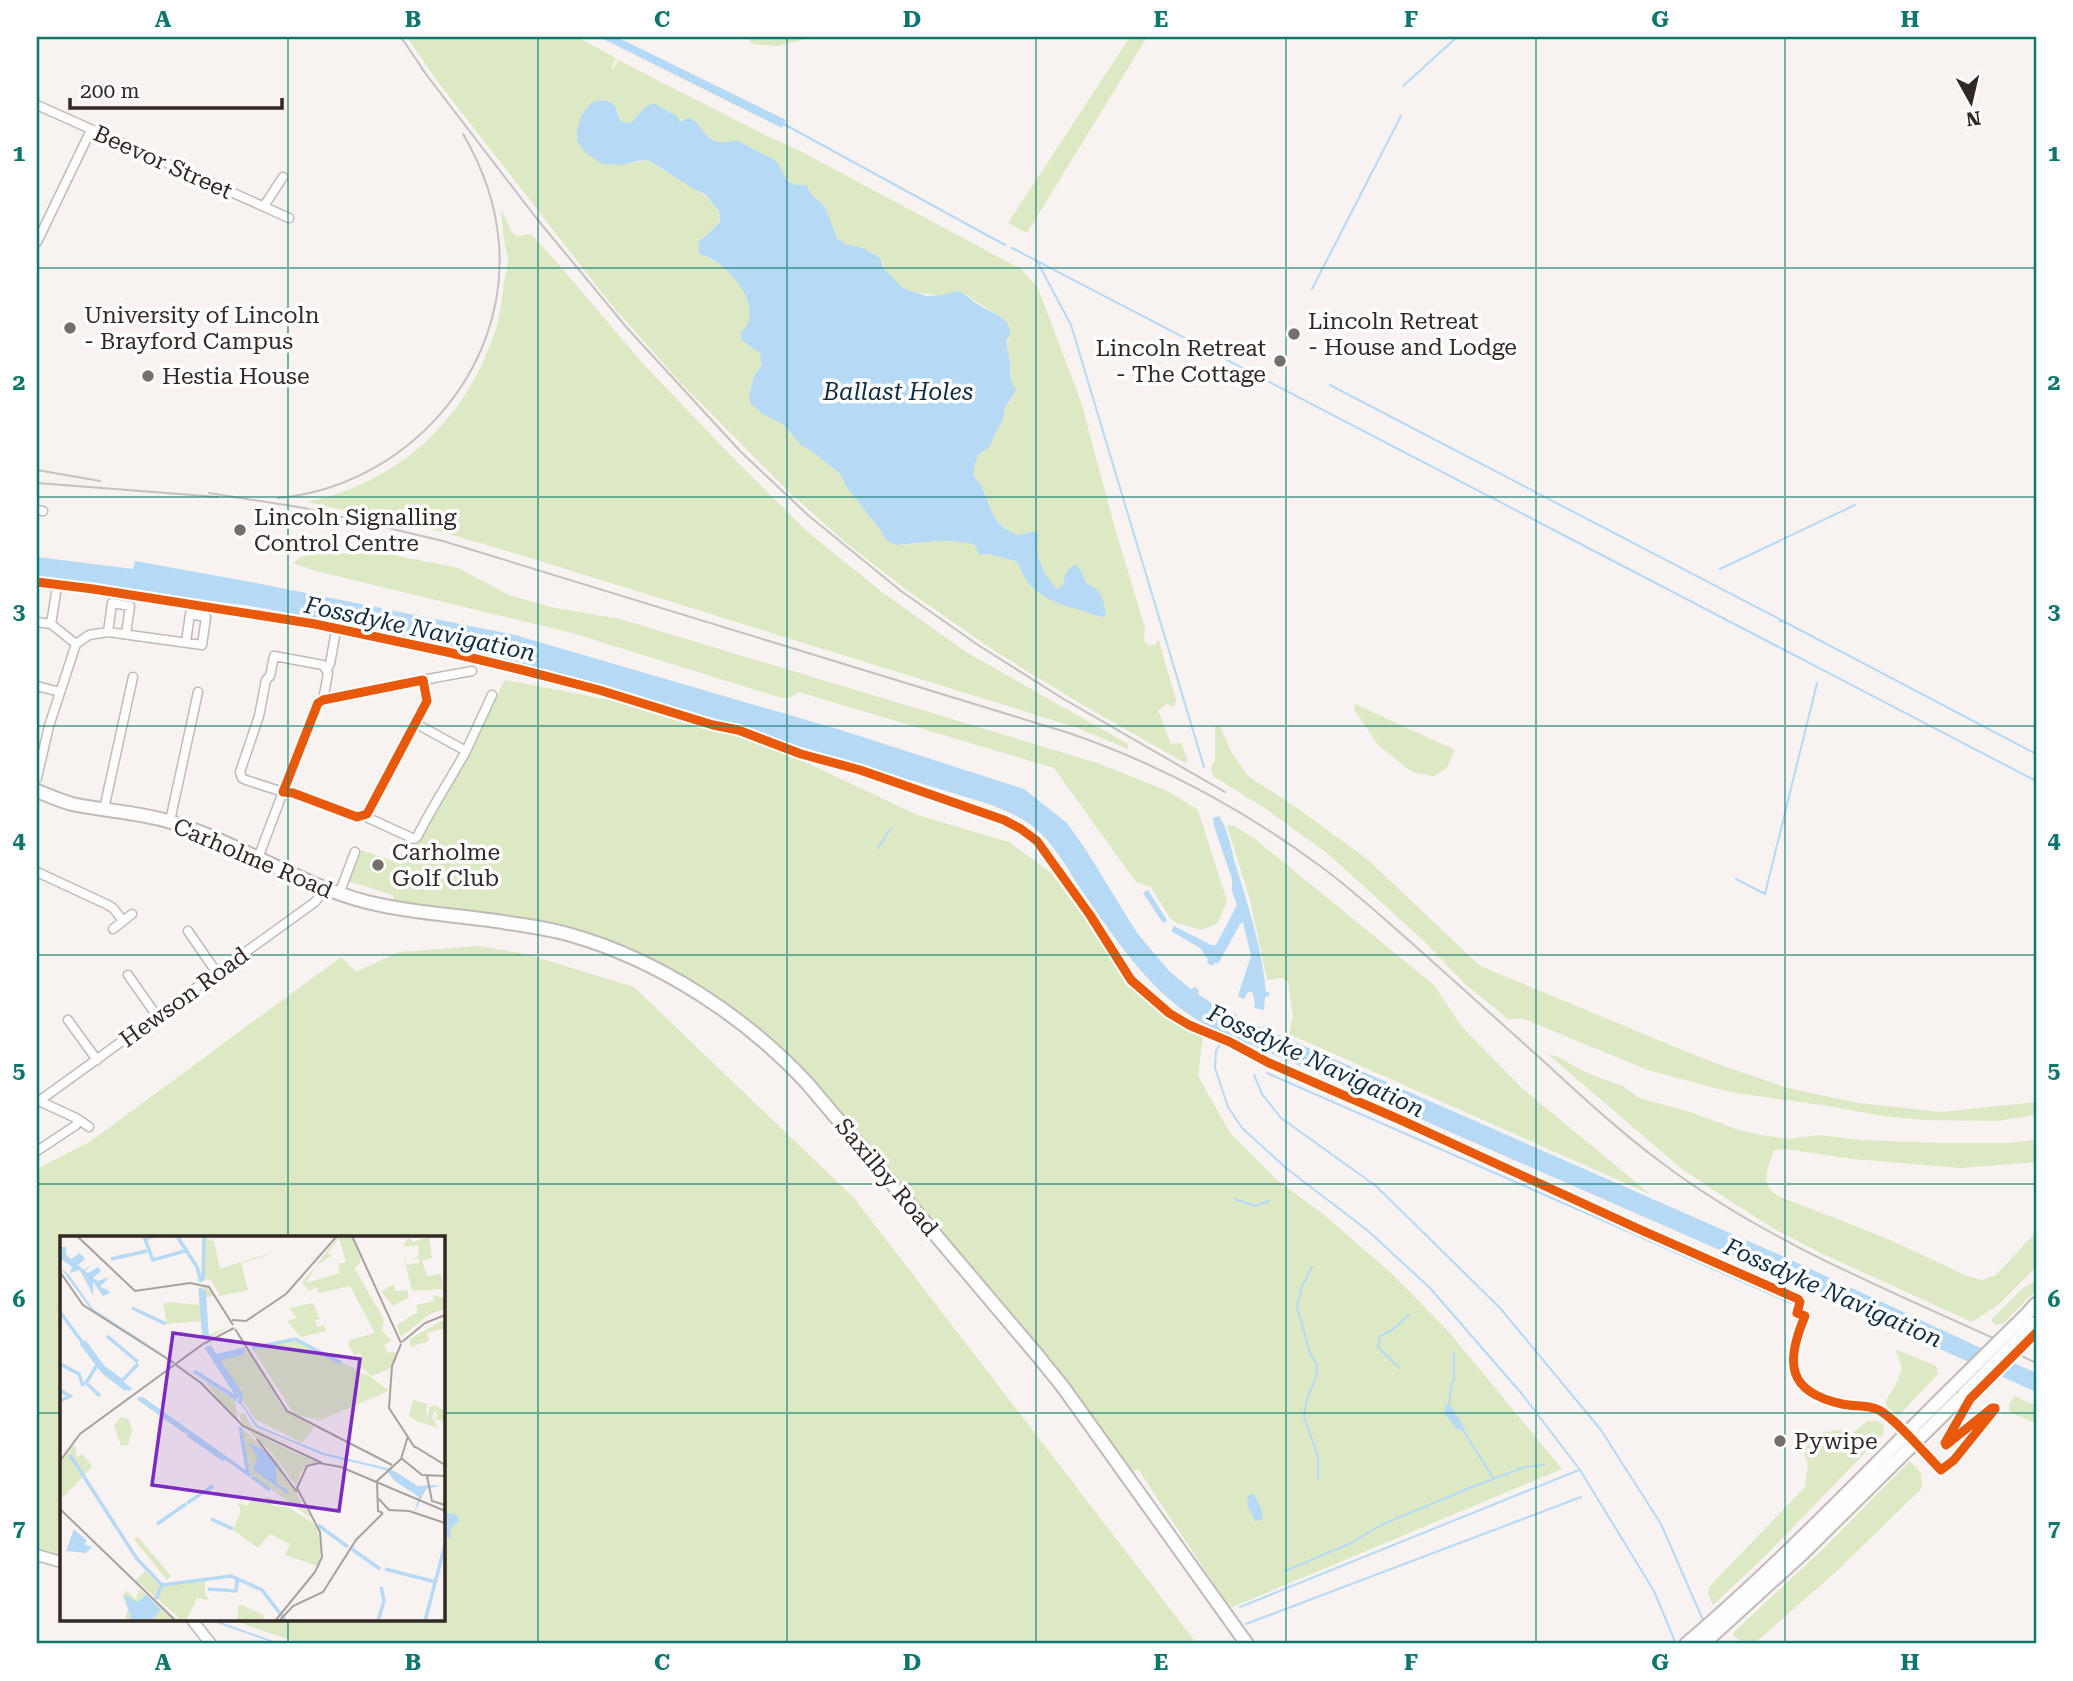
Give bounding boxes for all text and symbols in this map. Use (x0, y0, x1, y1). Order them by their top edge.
text: A (155, 6, 172, 33)
text: B (405, 6, 421, 33)
text: C (654, 6, 670, 33)
text: D (903, 6, 921, 33)
text: E (1154, 6, 1168, 33)
text: F (1404, 6, 1418, 33)
text: G (1651, 6, 1669, 33)
text: H (1901, 6, 1920, 33)
scale bar (70, 66, 282, 110)
north arrow (1937, 66, 2007, 136)
text: 200 m (80, 79, 140, 103)
text: N (1964, 106, 1982, 131)
street label: Beevor Street (89, 120, 237, 205)
text: 1 (13, 140, 26, 167)
text: 1 (2048, 140, 2061, 167)
place label: University of Lincoln - Brayford Campus (84, 302, 320, 355)
place label: Lincoln Retreat - House and Lodge (1308, 308, 1517, 361)
marker: University of Lincoln - Brayford Campus (62, 320, 78, 336)
marker: Lincoln Retreat - House and Lodge (1286, 326, 1302, 342)
place label: Lincoln Retreat - The Cottage (1095, 335, 1266, 388)
marker: Lincoln Retreat - The Cottage (1272, 353, 1288, 369)
place label: Hestia House (162, 363, 310, 390)
marker: Hestia House (140, 368, 156, 384)
text: 2 (13, 369, 25, 396)
text: 2 (2048, 369, 2060, 396)
water label: Ballast Holes (822, 378, 973, 406)
place label: Lincoln Signalling Control Centre (254, 504, 457, 557)
marker: Lincoln Signalling Control Centre (232, 522, 248, 538)
water label: Fossdyke Navigation (301, 591, 538, 667)
text: 3 (13, 598, 26, 625)
text: 3 (2048, 598, 2061, 625)
street label: Carholme Road (169, 813, 337, 904)
text: 4 (13, 827, 26, 854)
text: 4 (2048, 827, 2061, 854)
place label: Carholme Golf Club (392, 839, 500, 892)
marker: Carholme Golf Club (370, 857, 386, 873)
street label: Hewson Road (115, 942, 254, 1053)
water label: Fossdyke Navigation (1203, 998, 1429, 1123)
text: 5 (13, 1057, 26, 1084)
text: 5 (2048, 1057, 2061, 1084)
street label: Saxilby Road (830, 1113, 944, 1242)
water label: Fossdyke Navigation (1719, 1232, 1946, 1354)
inset map (60, 1236, 444, 1622)
text: 6 (13, 1286, 26, 1313)
text: 6 (2048, 1286, 2061, 1313)
place label: Pywipe (1794, 1428, 1878, 1455)
marker: Pywipe (1772, 1433, 1788, 1449)
text: 7 (13, 1515, 26, 1542)
text: 7 (2048, 1515, 2061, 1542)
text: A (155, 1649, 172, 1676)
text: B (405, 1649, 421, 1676)
text: C (654, 1649, 670, 1676)
text: D (903, 1649, 921, 1676)
text: E (1154, 1649, 1168, 1676)
text: F (1404, 1649, 1418, 1676)
text: G (1651, 1649, 1669, 1676)
text: H (1901, 1649, 1920, 1676)

